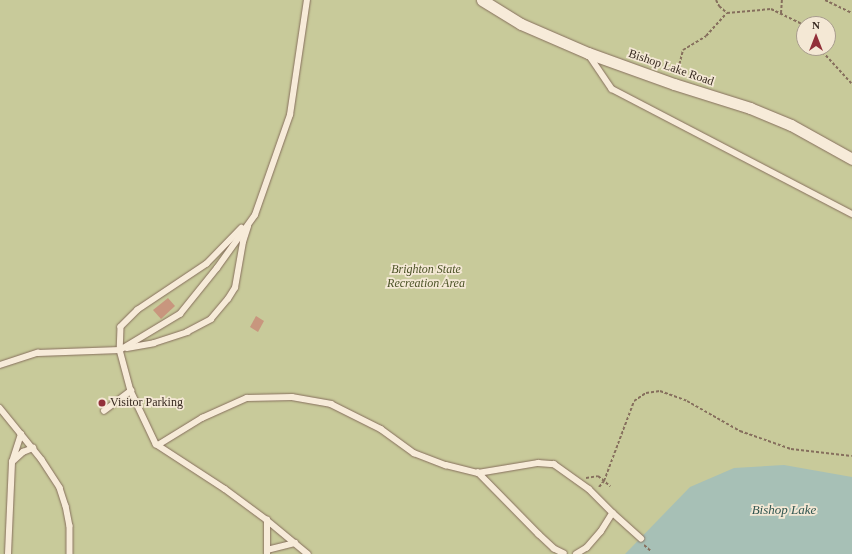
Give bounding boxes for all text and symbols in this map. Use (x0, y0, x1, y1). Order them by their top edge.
north arrow (796, 16, 836, 56)
text: N (812, 19, 820, 31)
street label: Bishop Lake Road (626, 47, 716, 89)
park label: Brighton State Recreation Area (387, 263, 465, 291)
place label: Visitor Parking (110, 396, 183, 410)
marker: Visitor Parking (97, 398, 107, 408)
water label: Bishop Lake (752, 502, 816, 518)

